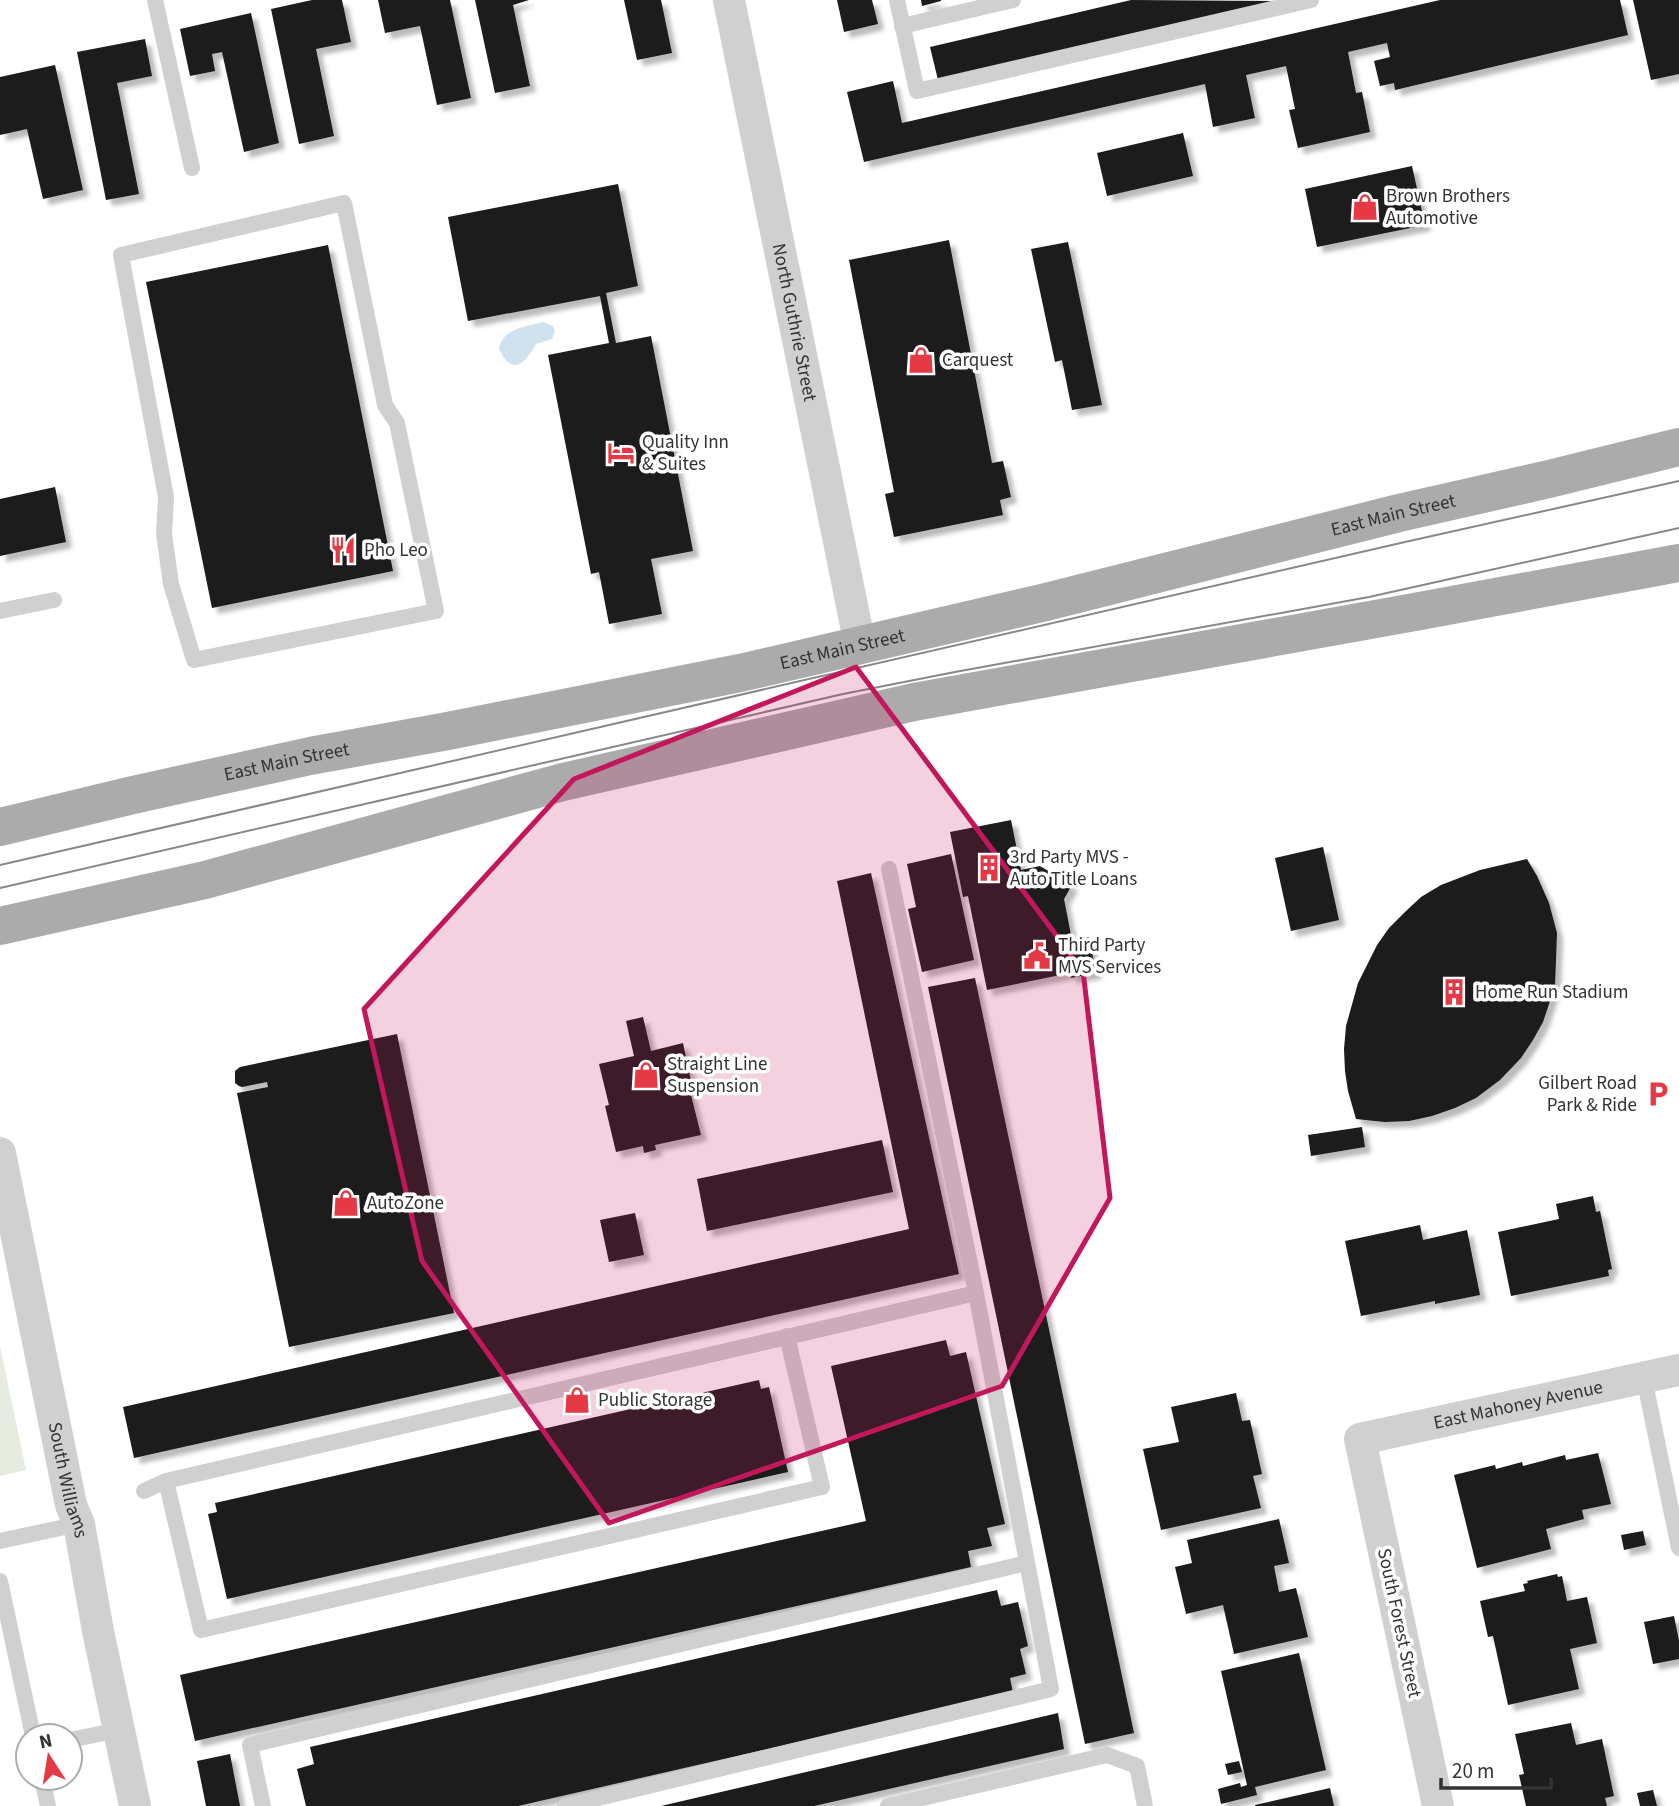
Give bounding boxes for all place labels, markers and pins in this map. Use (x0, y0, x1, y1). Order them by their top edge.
place label: Brown Brothers Automotive (1386, 183, 1510, 232)
shop icon: Brown Brothers Automotive (1350, 192, 1380, 222)
shop icon: Carquest (906, 345, 936, 375)
place label: Carquest (942, 347, 1014, 374)
place label: Quality Inn & Suites (642, 429, 729, 478)
hotel icon: Quality Inn & Suites (606, 438, 636, 468)
restaurant icon: Pho Leo (328, 535, 358, 565)
place label: Pho Leo (364, 537, 428, 564)
place label: 3rd Party MVS - Auto Title Loans (1010, 844, 1137, 893)
building icon: 3rd Party MVS - Auto Title Loans (974, 853, 1004, 883)
place label: Third Party MVS Services (1058, 932, 1161, 981)
public building icon: Third Party MVS Services (1022, 941, 1052, 971)
building icon: Home Run Stadium (1439, 977, 1469, 1007)
place label: Home Run Stadium (1475, 979, 1629, 1006)
place label: Straight Line Suspension (667, 1051, 767, 1100)
shop icon: Straight Line Suspension (631, 1060, 661, 1090)
place label: Gilbert Road Park & Ride (1538, 1070, 1637, 1119)
parking icon: Gilbert Road Park & Ride (1643, 1079, 1673, 1109)
shop icon: AutoZone (331, 1188, 361, 1218)
place label: AutoZone (367, 1190, 444, 1217)
shop icon: Public Storage (562, 1385, 592, 1415)
place label: Public Storage (598, 1387, 712, 1414)

